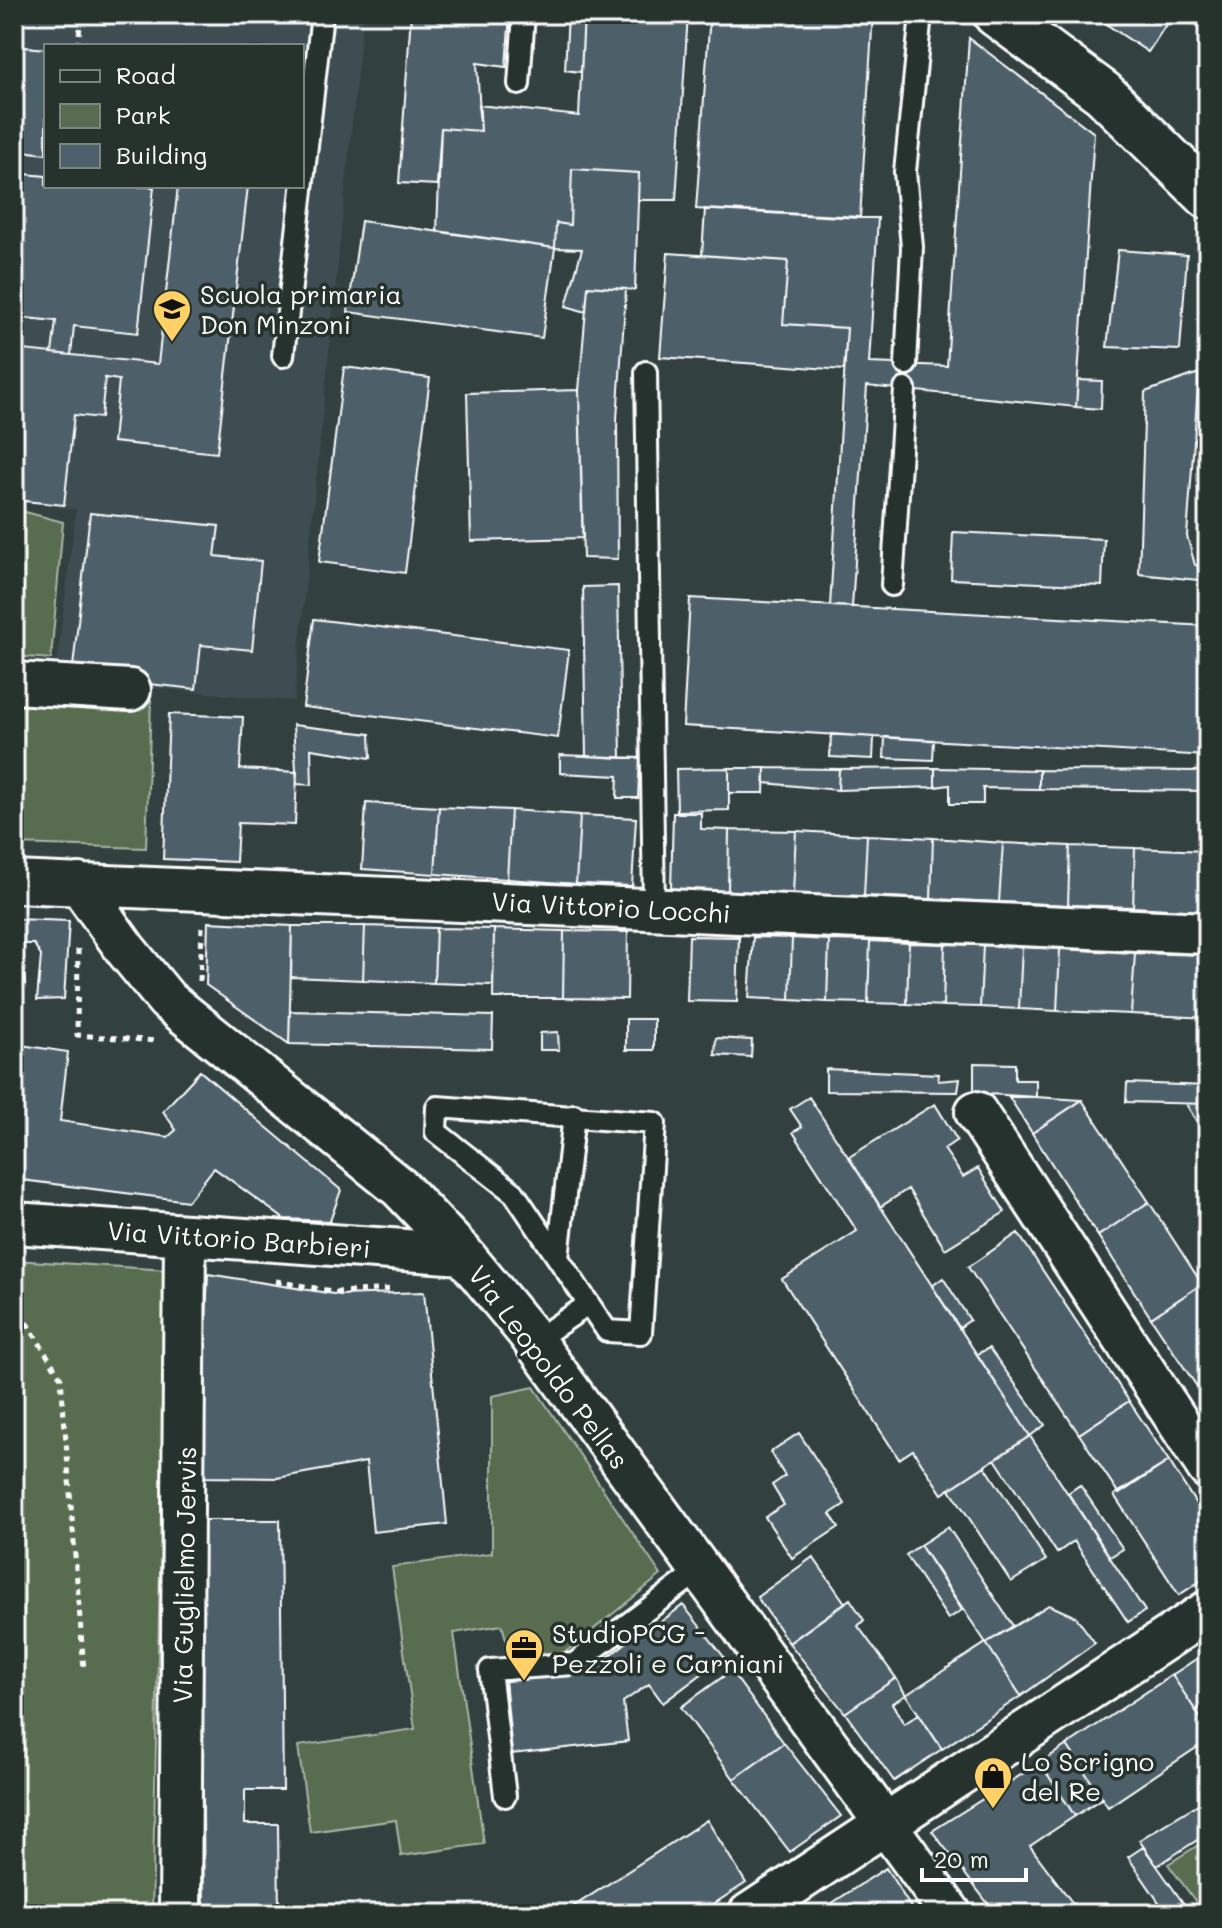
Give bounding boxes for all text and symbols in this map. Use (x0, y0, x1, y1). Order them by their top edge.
legend (44, 44, 304, 188)
text: Road (116, 59, 176, 90)
text: Park (116, 99, 170, 130)
text: Building (116, 139, 207, 170)
place label: Scuola primaria Don Minzoni (200, 277, 402, 341)
school or university icon: Scuola primaria Don Minzoni (151, 288, 193, 343)
street label: Via Vittorio Locchi (491, 884, 731, 930)
street label: Via Vittorio Barbieri (106, 1213, 372, 1265)
street label: Via Leopoldo Pellas (461, 1258, 637, 1476)
street label: Via Guglielmo Jervis (165, 1446, 203, 1704)
place label: StudioPCG - Pezzoli e Carniani (552, 1616, 784, 1680)
office icon: StudioPCG - Pezzoli e Carniani (503, 1627, 545, 1682)
place label: Lo Scrigno del Re (1021, 1744, 1154, 1808)
shop icon: Lo Scrigno del Re (972, 1755, 1014, 1810)
scale bar (922, 1832, 1026, 1882)
text: 20 m (934, 1843, 989, 1874)

